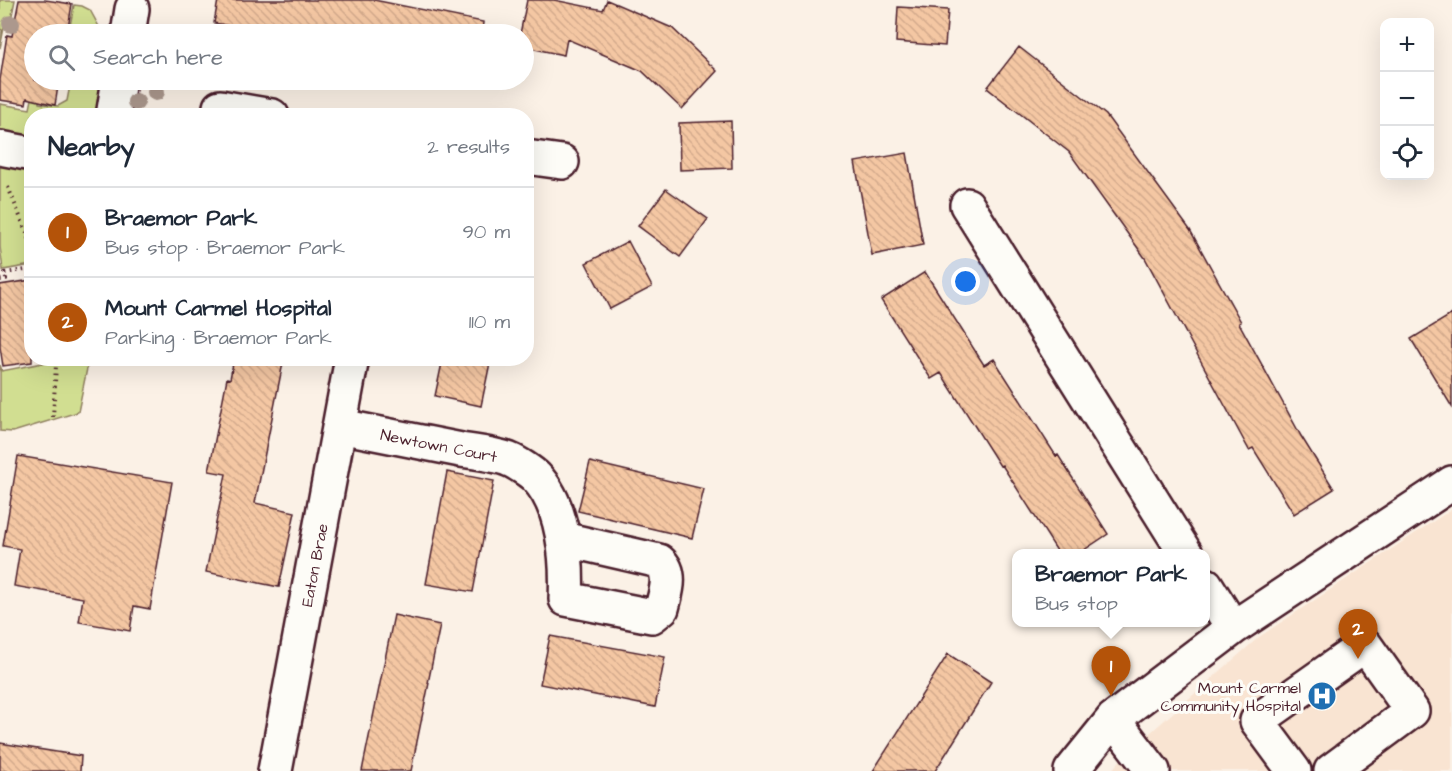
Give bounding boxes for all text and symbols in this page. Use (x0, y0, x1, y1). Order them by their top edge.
map controls (1380, 18, 1434, 180)
button: + (1380, 18, 1434, 72)
search box (24, 24, 534, 90)
icon: search (45, 41, 78, 74)
text: Search here (93, 42, 223, 73)
button: − (1380, 72, 1434, 126)
button: locate (1380, 126, 1434, 180)
text: Nearby (48, 129, 135, 165)
text: 2 results (427, 133, 510, 161)
text: Braemor Park (105, 203, 257, 234)
text: 1 (66, 218, 69, 246)
text: 90 m (462, 218, 510, 246)
text: Bus stop · Braemor Park (105, 234, 345, 262)
your location (951, 267, 980, 296)
text: Mount Carmel Hospital (105, 293, 332, 324)
text: 2 (62, 308, 73, 336)
text: 110 m (469, 308, 510, 336)
text: Parking · Braemor Park (105, 324, 332, 352)
street label: Newtown Court (379, 424, 499, 468)
street label: Eaton Brae (296, 521, 334, 609)
popup (1012, 549, 1210, 627)
text: Braemor Park (1035, 559, 1187, 590)
text: Bus stop (1035, 590, 1118, 618)
pin: 2 (1338, 610, 1378, 659)
pin: 1 (1092, 646, 1130, 696)
place label: Mount Carmel Community Hospital (1160, 677, 1301, 718)
hospital icon: Mount Carmel Community Hospital (1306, 680, 1338, 712)

